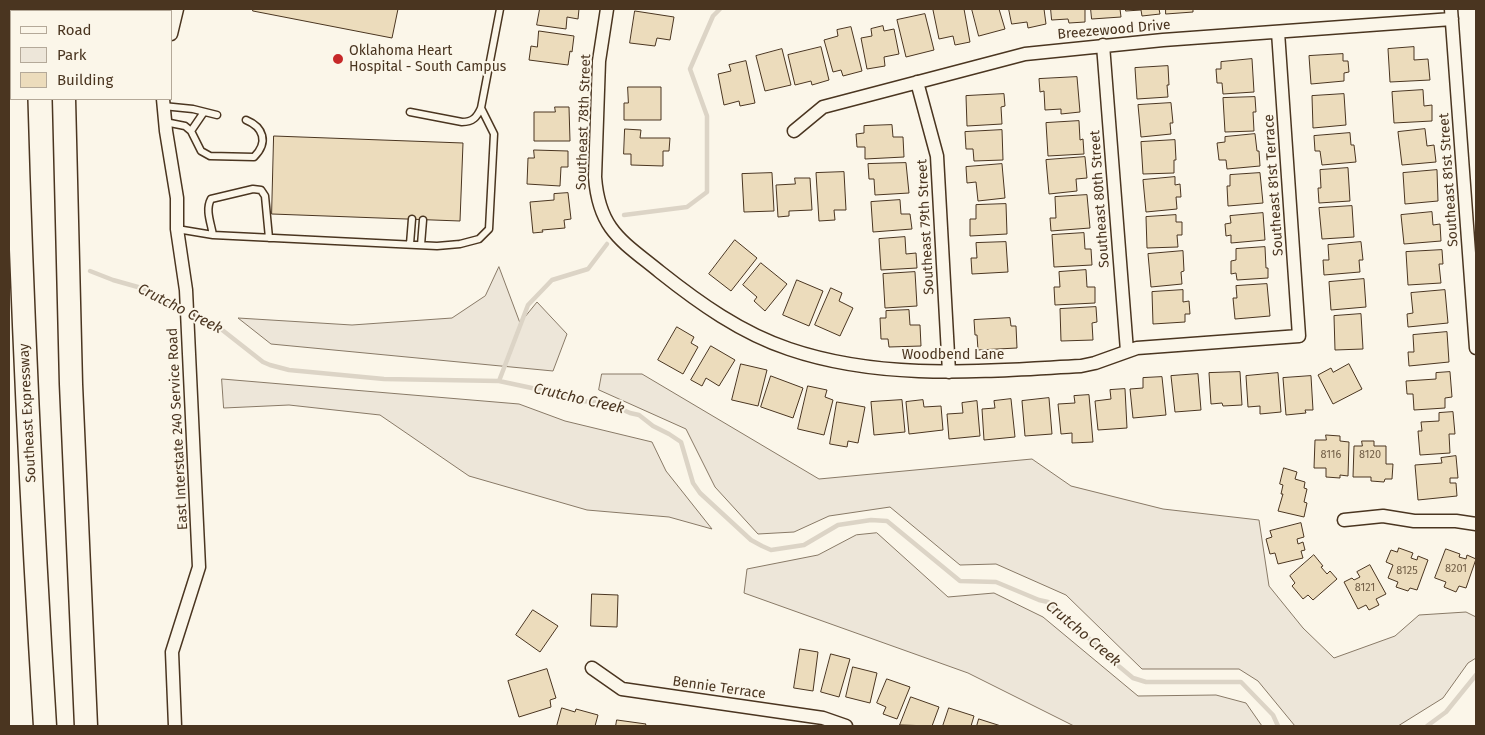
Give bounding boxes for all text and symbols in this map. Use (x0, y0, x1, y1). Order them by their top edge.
legend (10, 10, 172, 100)
street label: Breezewood Drive (1057, 17, 1171, 43)
text: Road (57, 21, 92, 39)
place label: Oklahoma Heart Hospital - South Campus (349, 43, 506, 75)
text: Park (57, 46, 87, 64)
marker: Oklahoma Heart Hospital - South Campus (331, 52, 345, 66)
street label: Southeast 78th Street (573, 54, 595, 190)
text: Building (57, 71, 113, 89)
street label: Southeast 81st Terrace (1261, 113, 1287, 257)
street label: Southeast 81st Street (1436, 113, 1462, 247)
street label: Southeast 80th Street (1087, 130, 1113, 268)
street label: Southeast 79th Street (914, 159, 938, 295)
water label: Crutcho Creek (135, 280, 225, 338)
street label: East Interstate 240 Service Road (164, 327, 192, 531)
street label: Southeast Expressway (16, 343, 40, 483)
street label: Woodbend Lane (902, 347, 1004, 363)
water label: Crutcho Creek (532, 380, 626, 418)
house number: 8116 (1321, 448, 1341, 462)
house number: 8120 (1359, 448, 1381, 462)
house number: 8201 (1445, 562, 1467, 576)
house number: 8125 (1396, 564, 1418, 578)
house number: 8121 (1355, 581, 1375, 595)
water label: Crutcho Creek (1042, 597, 1124, 671)
street label: Bennie Terrace (671, 673, 767, 703)

